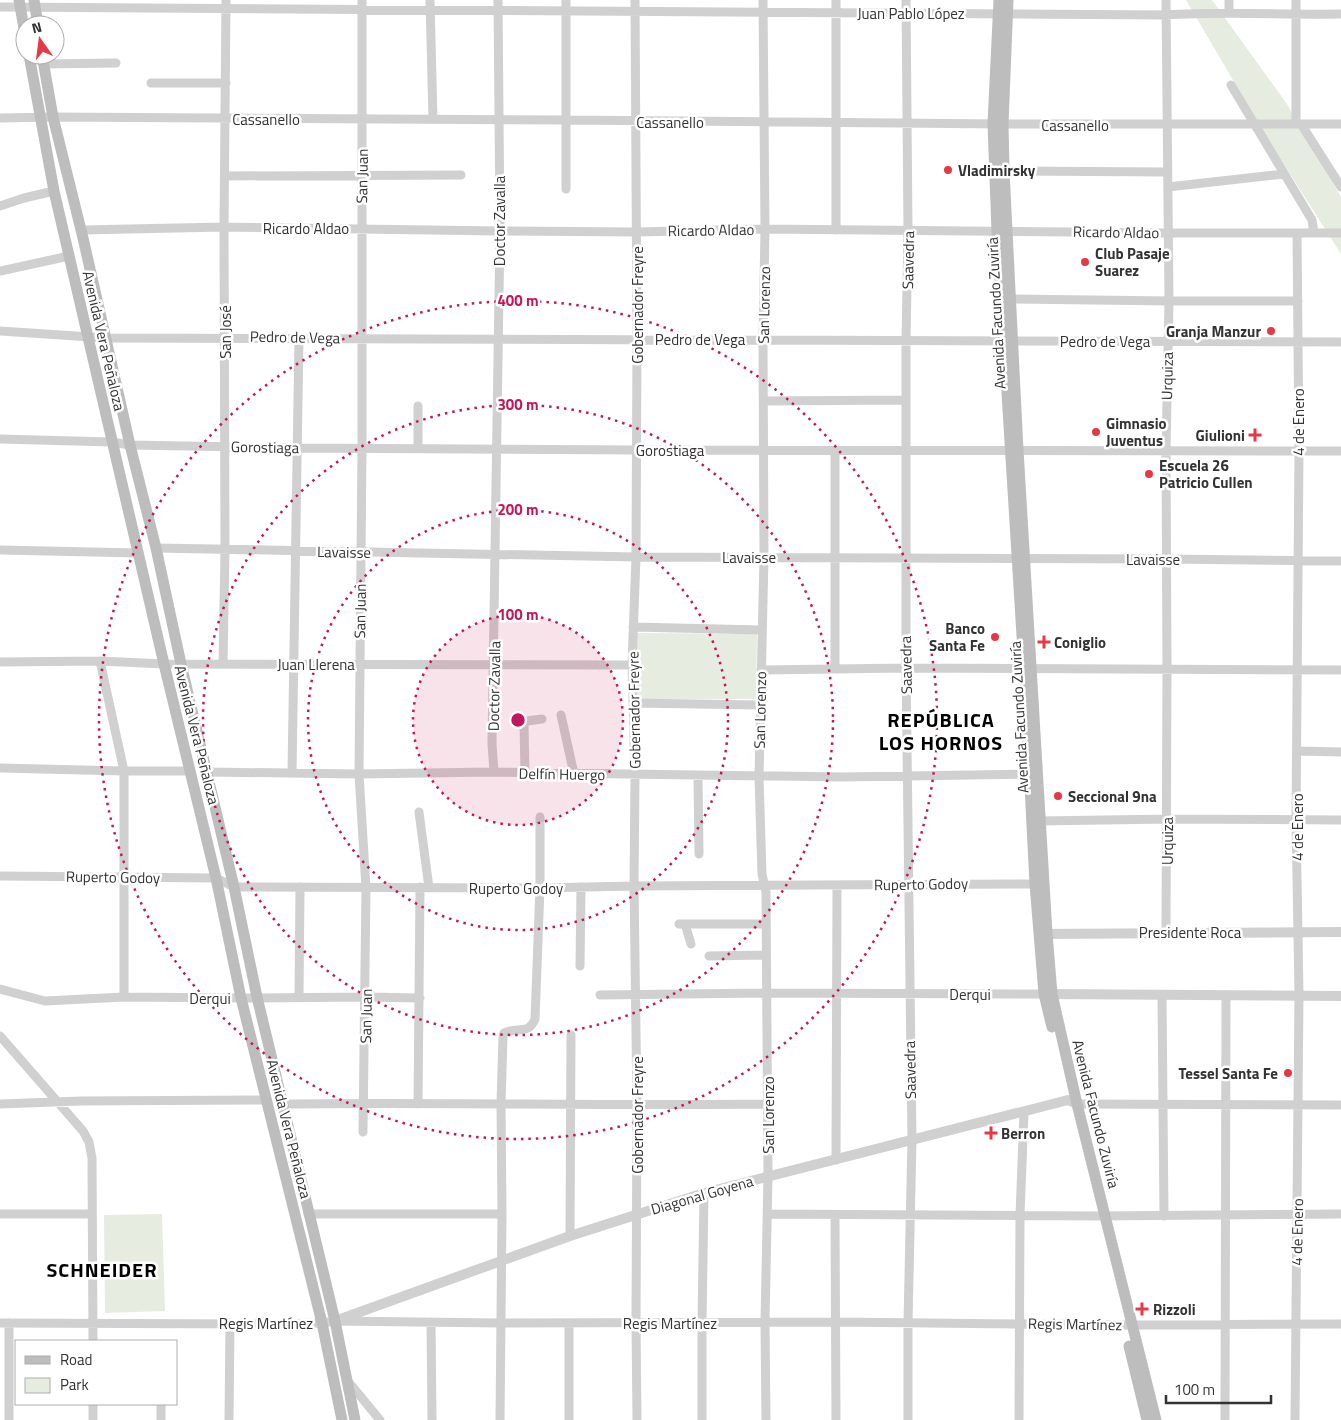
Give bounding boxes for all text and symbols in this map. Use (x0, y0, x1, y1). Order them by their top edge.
street label: Juan Pablo López (857, 2, 965, 25)
north arrow (15, 15, 65, 65)
text: N (29, 16, 44, 38)
street label: Cassanello (232, 108, 300, 131)
street label: Cassanello (636, 111, 704, 134)
street label: Cassanello (1041, 114, 1109, 137)
street label: San Juan (350, 148, 374, 204)
place label: Vladimirsky (958, 159, 1036, 182)
marker: Vladimirsky (942, 164, 954, 176)
street label: Doctor Zavalla (488, 175, 511, 266)
street label: Ricardo Aldao (263, 217, 349, 240)
street label: Ricardo Aldao (668, 218, 755, 242)
street label: Ricardo Aldao (1073, 220, 1160, 244)
street label: Saavedra (896, 230, 920, 289)
street label: Avenida Facundo Zuviría (981, 236, 1011, 390)
place label: Club Pasaje Suarez (1095, 242, 1170, 282)
street label: Gobernador Freyre (626, 246, 649, 364)
marker: Club Pasaje Suarez (1079, 256, 1091, 268)
street label: San Lorenzo (752, 266, 776, 344)
street label: Avenida Vera Peñaloza (77, 269, 131, 414)
text: 400 m (497, 289, 539, 312)
street label: San José (214, 305, 237, 359)
place label: Granja Manzur (1166, 320, 1261, 343)
street label: Pedro de Vega (250, 325, 341, 349)
marker: Granja Manzur (1265, 325, 1277, 337)
street label: Pedro de Vega (655, 328, 746, 351)
street label: Pedro de Vega (1060, 330, 1151, 353)
street label: Urquiza (1155, 351, 1179, 400)
street label: 4 de Enero (1287, 388, 1310, 456)
text: 300 m (497, 393, 539, 416)
place label: Gimnasio Juventus (1106, 412, 1167, 452)
place label: Giulioni (1196, 424, 1245, 447)
marker: Gimnasio Juventus (1090, 426, 1102, 438)
marker: Giulioni (1249, 429, 1261, 441)
street label: Gorostiaga (231, 435, 300, 459)
street label: Gorostiaga (636, 439, 705, 462)
place label: Escuela 26 Patricio Cullen (1159, 454, 1253, 494)
marker: Escuela 26 Patricio Cullen (1143, 468, 1155, 480)
text: 200 m (497, 498, 539, 521)
street label: Lavaisse (317, 540, 371, 564)
street label: Lavaisse (722, 546, 776, 569)
street label: Lavaisse (1126, 548, 1180, 571)
street label: San Juan (348, 583, 372, 639)
text: 100 m (497, 603, 539, 626)
place label: Banco Santa Fe (929, 617, 985, 657)
marker: Banco Santa Fe (989, 631, 1001, 643)
place label: Coniglio (1054, 631, 1106, 654)
street label: Saavedra (894, 635, 918, 694)
marker: Coniglio (1038, 636, 1050, 648)
street label: Doctor Zavalla (482, 640, 506, 731)
street label: Avenida Facundo Zuviría (1004, 640, 1034, 794)
street label: Gobernador Freyre (621, 651, 647, 769)
street label: Juan Llerena (277, 653, 355, 676)
street label: Avenida Vera Peñaloza (169, 663, 226, 808)
street label: San Lorenzo (748, 671, 772, 749)
district label: REPÚBLICA LOS HORNOS (879, 704, 1003, 758)
centre of rings (509, 711, 527, 729)
street label: Delfín Huergo (518, 762, 606, 786)
place label: Seccional 9na (1068, 785, 1157, 808)
marker: Seccional 9na (1052, 790, 1064, 802)
street label: 4 de Enero (1286, 793, 1309, 861)
street label: Urquiza (1156, 816, 1179, 865)
street label: Ruperto Godoy (66, 865, 160, 889)
street label: Ruperto Godoy (874, 872, 968, 896)
street label: Ruperto Godoy (469, 877, 563, 900)
street label: Presidente Roca (1139, 921, 1242, 944)
street label: Derqui (949, 983, 991, 1006)
street label: Derqui (189, 987, 231, 1010)
street label: San Juan (354, 988, 378, 1044)
street label: Avenida Facundo Zuviría (1066, 1037, 1126, 1191)
street label: Saavedra (898, 1040, 922, 1099)
street label: Gobernador Freyre (626, 1056, 649, 1174)
street label: Avenida Vera Peñaloza (261, 1057, 318, 1202)
place label: Tessel Santa Fe (1178, 1062, 1278, 1085)
marker: Tessel Santa Fe (1282, 1067, 1294, 1079)
street label: San Lorenzo (757, 1076, 780, 1154)
place label: Berron (1001, 1122, 1045, 1145)
marker: Berron (985, 1127, 997, 1139)
street label: Diagonal Goyena (648, 1169, 756, 1221)
street label: 4 de Enero (1285, 1198, 1309, 1266)
district label: SCHNEIDER (46, 1254, 158, 1285)
place label: Rizzoli (1153, 1298, 1196, 1321)
marker: Rizzoli (1135, 1302, 1149, 1316)
street label: Regis Martínez (219, 1312, 313, 1335)
street label: Regis Martínez (623, 1312, 717, 1335)
street label: Regis Martínez (1028, 1312, 1122, 1336)
legend (15, 1340, 178, 1405)
text: Road (60, 1348, 92, 1371)
scale bar (1166, 1372, 1271, 1404)
text: Park (60, 1373, 89, 1396)
text: 100 m (1174, 1378, 1215, 1401)

